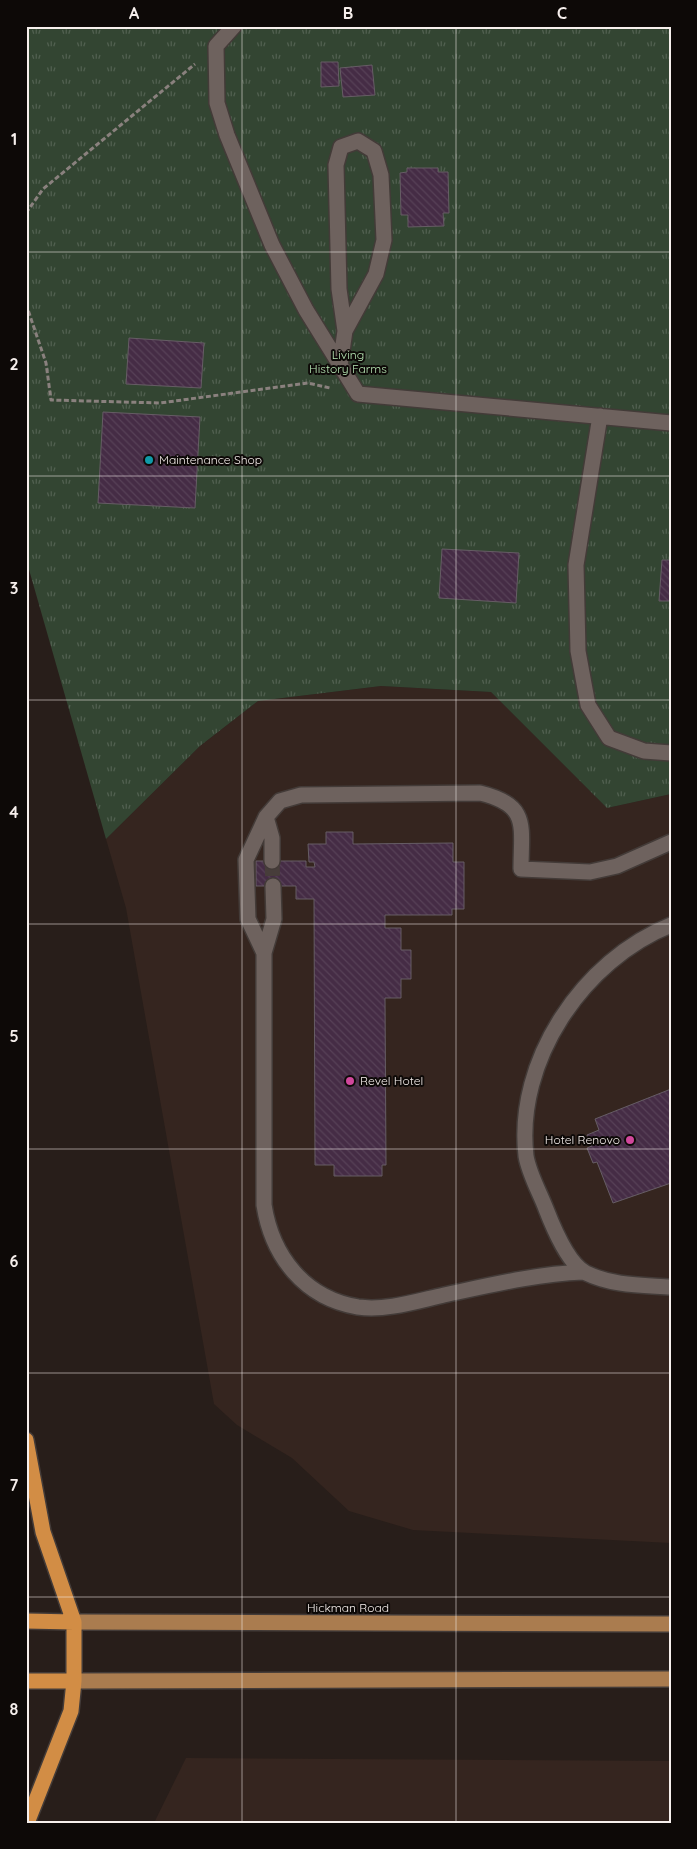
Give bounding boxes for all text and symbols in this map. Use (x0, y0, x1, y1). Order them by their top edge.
text: A (129, 3, 140, 23)
text: B (343, 3, 353, 23)
text: C (557, 3, 567, 23)
text: 1 (11, 129, 17, 149)
park label: Living History Farms (309, 347, 387, 376)
text: 2 (9, 354, 19, 374)
place label: Maintenance Shop (159, 452, 262, 467)
marker: Maintenance Shop (143, 454, 155, 466)
text: 3 (10, 578, 18, 598)
text: 4 (9, 802, 19, 822)
text: 5 (9, 1026, 19, 1046)
place label: Revel Hotel (360, 1073, 423, 1088)
marker: Revel Hotel (344, 1075, 356, 1087)
place label: Hotel Renovo (545, 1132, 620, 1147)
marker: Hotel Renovo (624, 1134, 636, 1146)
text: 6 (10, 1251, 19, 1271)
text: 7 (10, 1475, 19, 1495)
street label: Hickman Road (307, 1600, 389, 1615)
text: 8 (10, 1699, 19, 1719)

